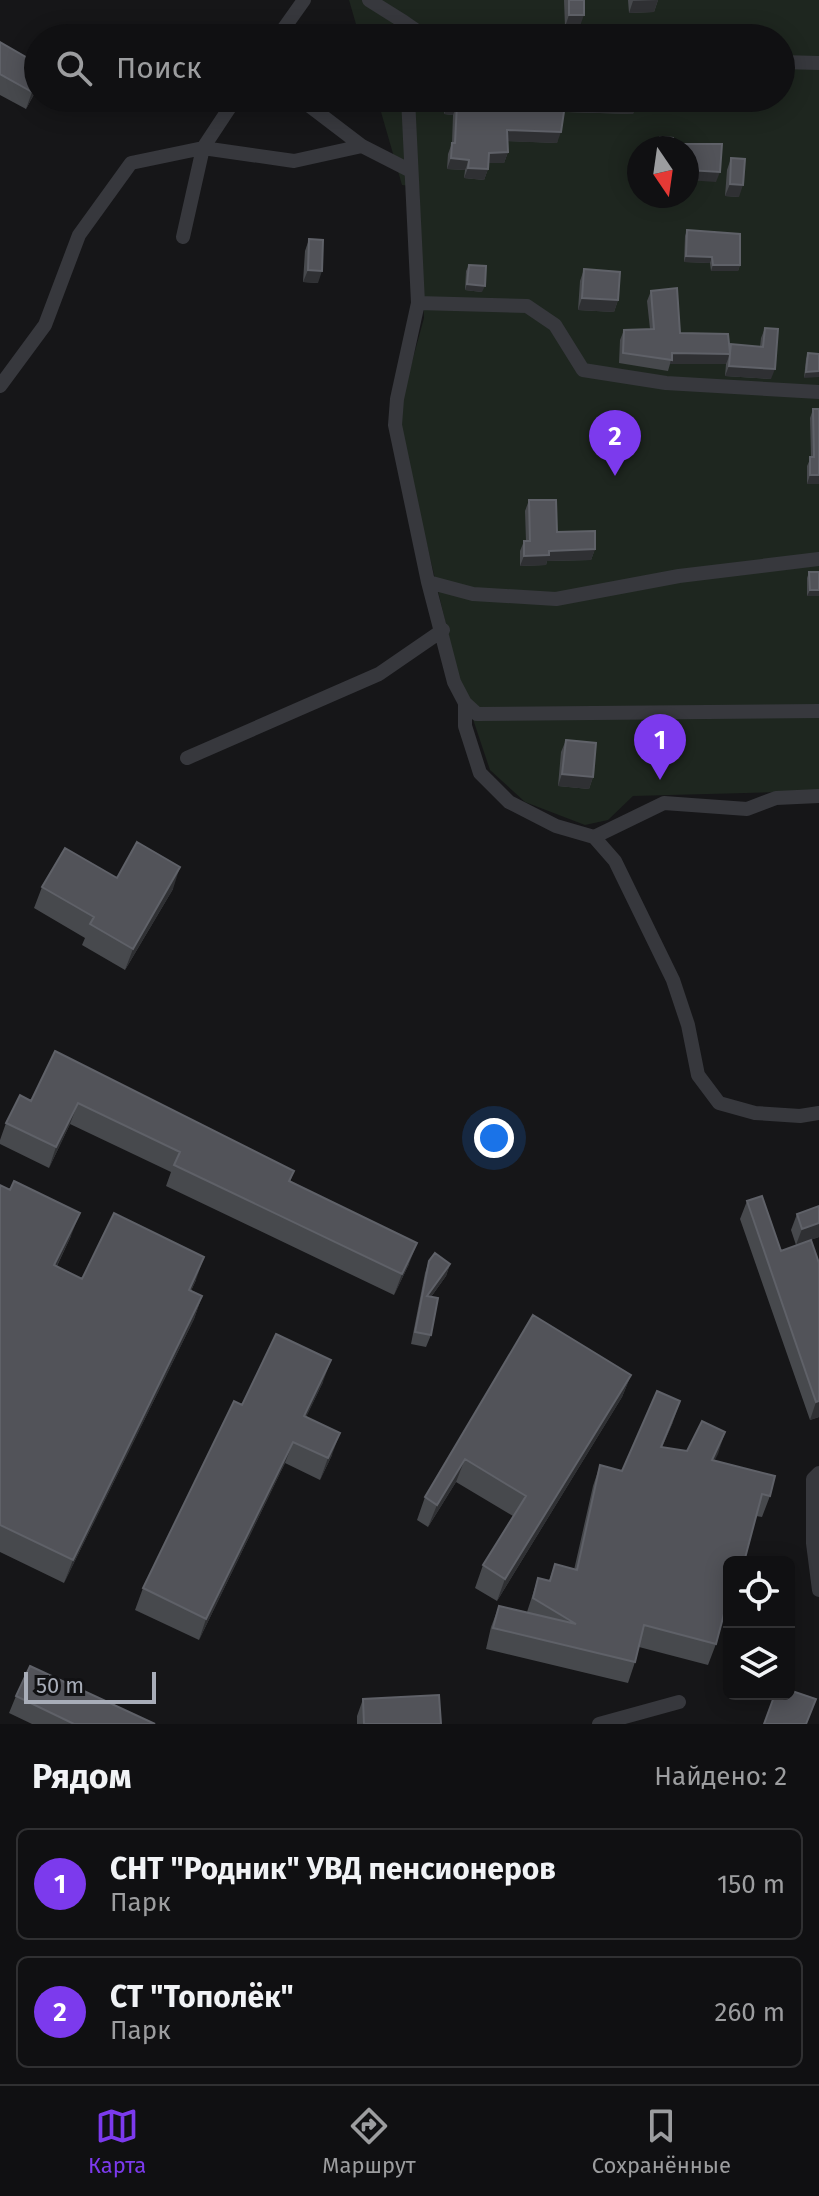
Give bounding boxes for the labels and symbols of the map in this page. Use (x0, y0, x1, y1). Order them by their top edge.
north arrow (627, 136, 699, 208)
pin: 2 (589, 410, 641, 476)
pin: 1 (634, 714, 686, 780)
your location (474, 1118, 514, 1158)
scale bar (24, 1668, 156, 1704)

